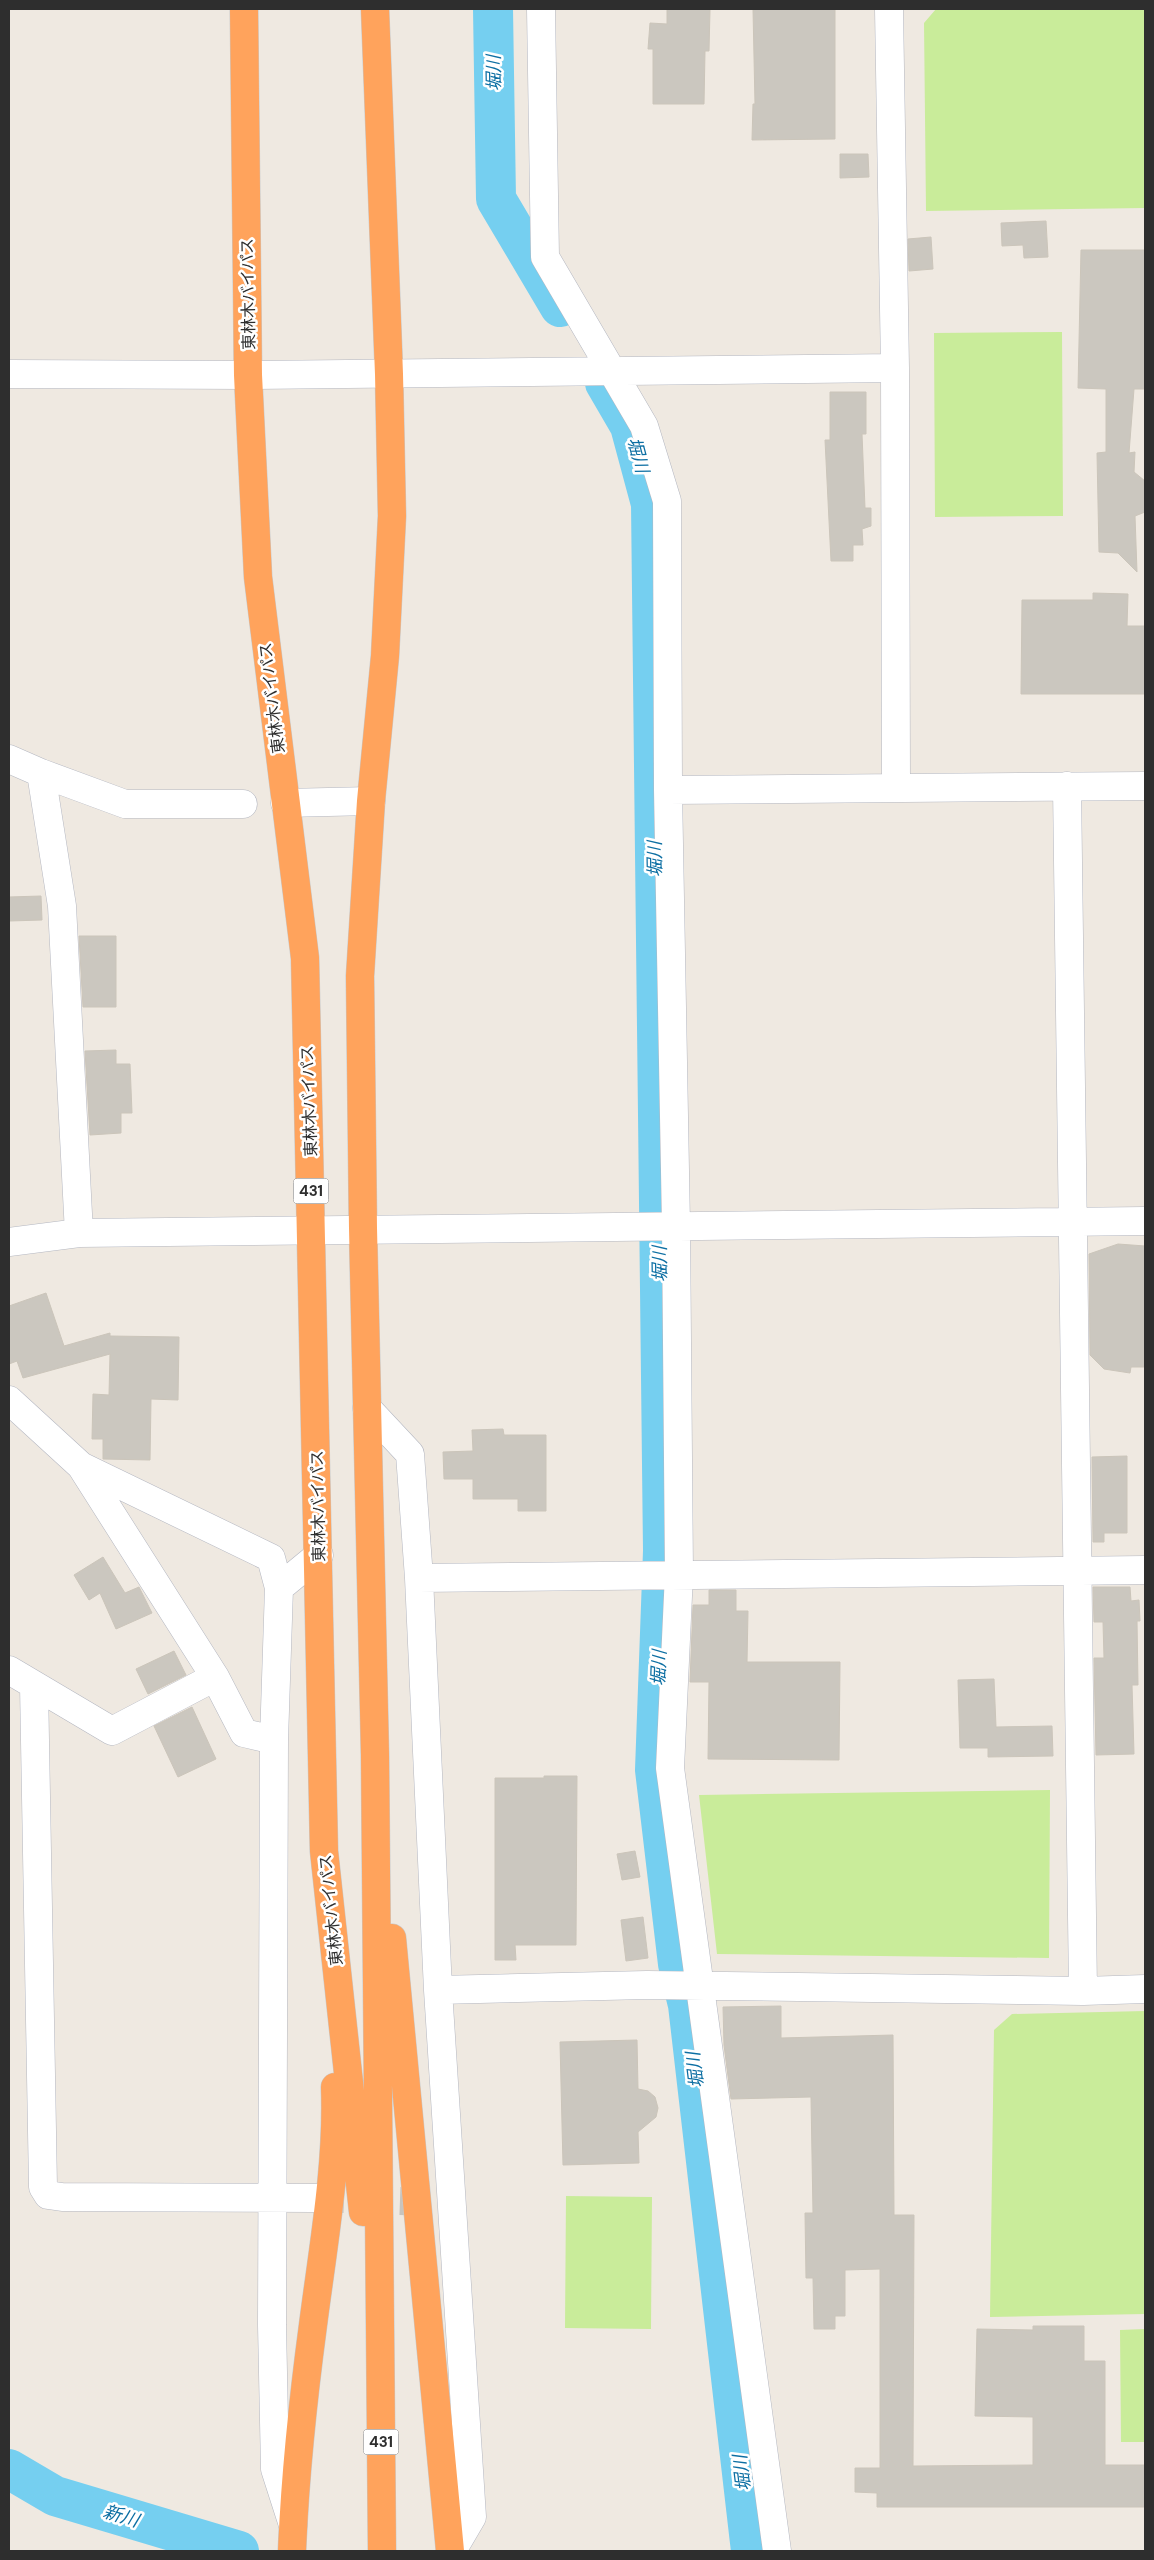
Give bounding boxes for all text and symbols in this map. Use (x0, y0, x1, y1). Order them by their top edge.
water label: 堀川 (482, 53, 506, 91)
street label: 東林木バイパス (237, 238, 259, 350)
water label: 堀川 (622, 435, 655, 477)
street label: 東林木バイパス (255, 641, 289, 755)
water label: 堀川 (643, 839, 667, 877)
street label: 東林木バイパス (297, 1045, 321, 1157)
road number: 431 (294, 1178, 328, 1204)
water label: 堀川 (648, 1244, 672, 1282)
street label: 東林木バイパス (307, 1450, 329, 1562)
water label: 堀川 (646, 1648, 672, 1686)
street label: 東林木バイパス (315, 1853, 347, 1967)
water label: 堀川 (681, 2049, 709, 2089)
road number: 431 (364, 2430, 398, 2454)
water label: 堀川 (728, 2452, 756, 2492)
water label: 新川 (100, 2499, 144, 2533)

